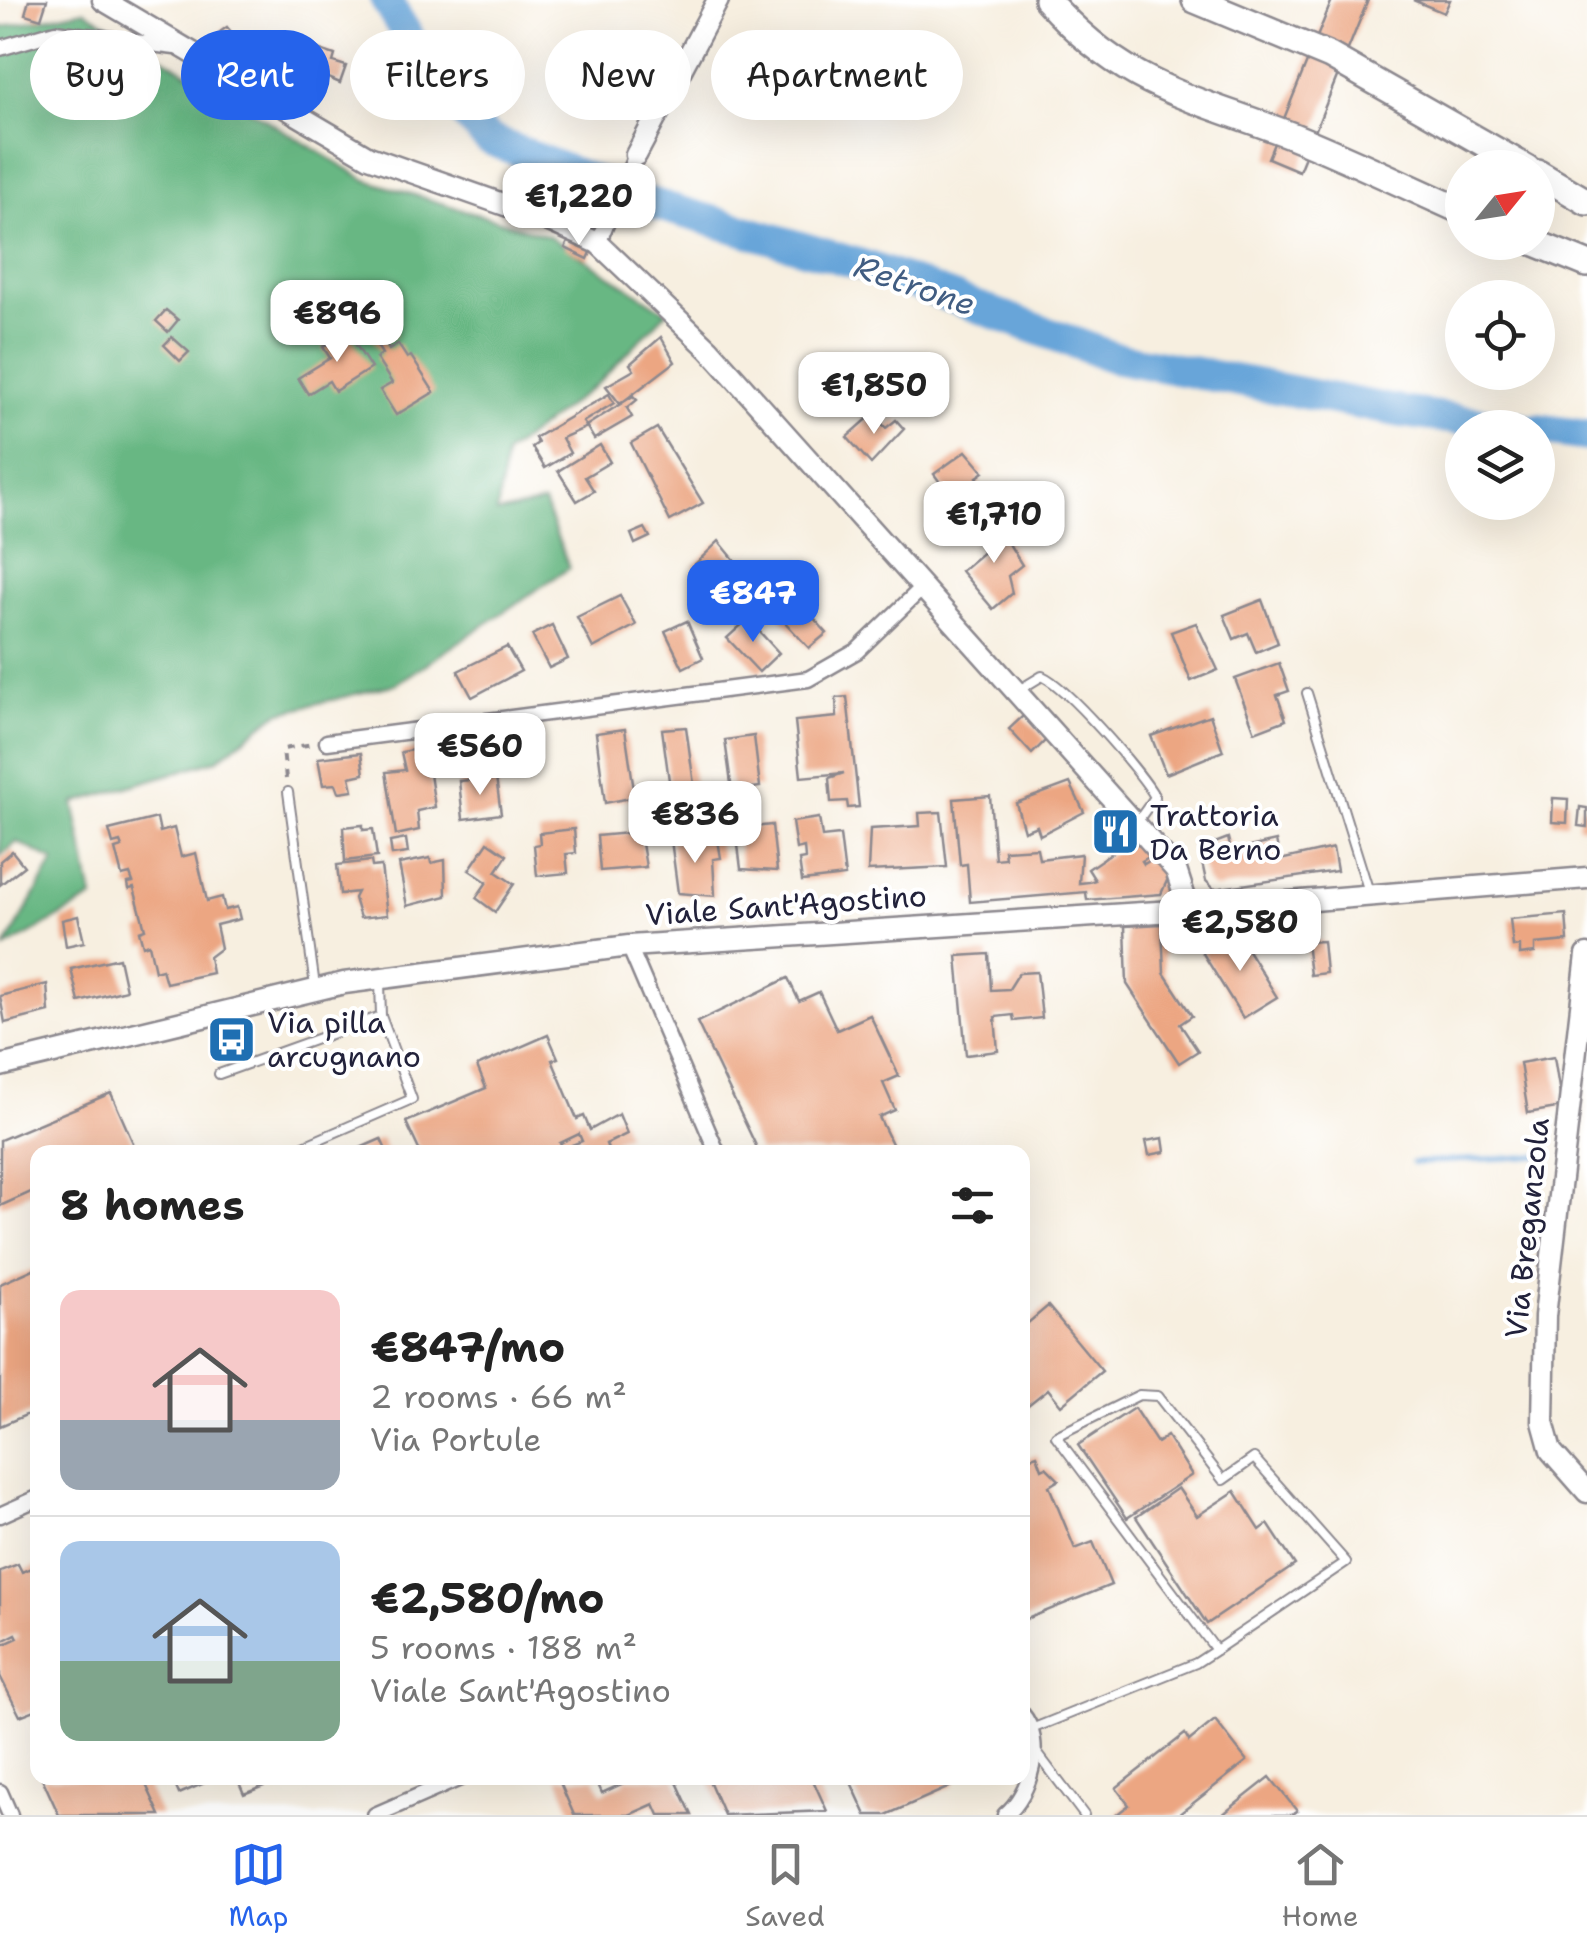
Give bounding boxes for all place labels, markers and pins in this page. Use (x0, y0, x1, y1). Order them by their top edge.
pin: €1,220 (498, 163, 660, 248)
pin: €896 (278, 280, 396, 365)
pin: €1,850 (793, 352, 955, 437)
pin: €1,710 (913, 481, 1075, 566)
pin: €847 (694, 560, 812, 645)
pin: €560 (421, 713, 539, 798)
pin: €836 (636, 781, 754, 866)
place label: Trattoria Da Berno (1150, 795, 1281, 870)
restaurant icon: Trattoria Da Berno (1089, 806, 1141, 858)
pin: €2,580 (1159, 889, 1321, 974)
place label: Via pilla arcugnano (267, 1002, 421, 1077)
bus stop icon: Via pilla arcugnano (206, 1013, 258, 1065)

